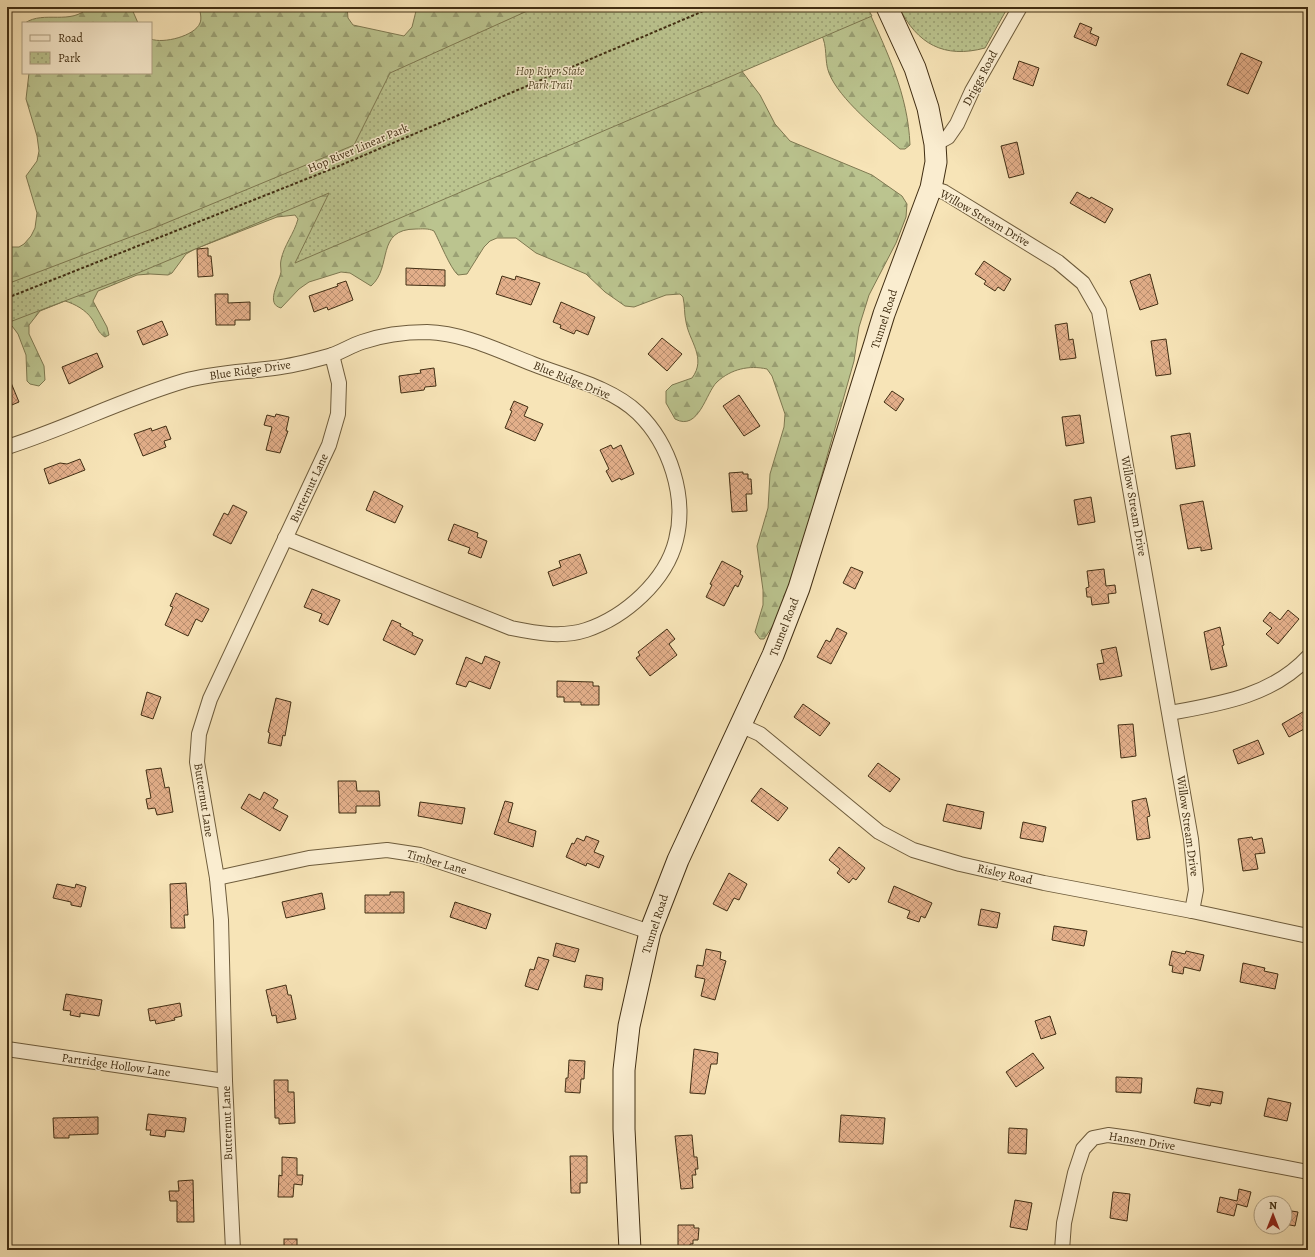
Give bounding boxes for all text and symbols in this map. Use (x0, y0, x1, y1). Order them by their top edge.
legend (22, 22, 152, 74)
text: Road (58, 30, 84, 46)
street label: Driggs Road (959, 47, 1002, 109)
text: Park (58, 50, 81, 66)
park label: Hop River State Park Trail (516, 63, 585, 93)
street label: Hop River Linear Park (305, 120, 411, 176)
street label: Willow Stream Drive (936, 185, 1033, 250)
street label: Tunnel Road (867, 287, 901, 351)
street label: Blue Ridge Drive (208, 356, 292, 384)
street label: Blue Ridge Drive (531, 357, 613, 403)
street label: Butternut Lane (286, 451, 332, 525)
street label: Willow Stream Drive (1117, 454, 1151, 557)
street label: Tunnel Road (766, 595, 803, 659)
street label: Butternut Lane (190, 762, 218, 838)
street label: Willow Stream Drive (1173, 774, 1203, 877)
street label: Timber Lane (405, 846, 469, 878)
street label: Risley Road (976, 860, 1035, 888)
street label: Tunnel Road (638, 892, 672, 956)
street label: Partridge Hollow Lane (61, 1049, 171, 1081)
street label: Butternut Lane (218, 1085, 236, 1161)
street label: Hansen Drive (1108, 1128, 1176, 1154)
north arrow (1253, 1195, 1293, 1235)
text: N (1269, 1198, 1277, 1213)

